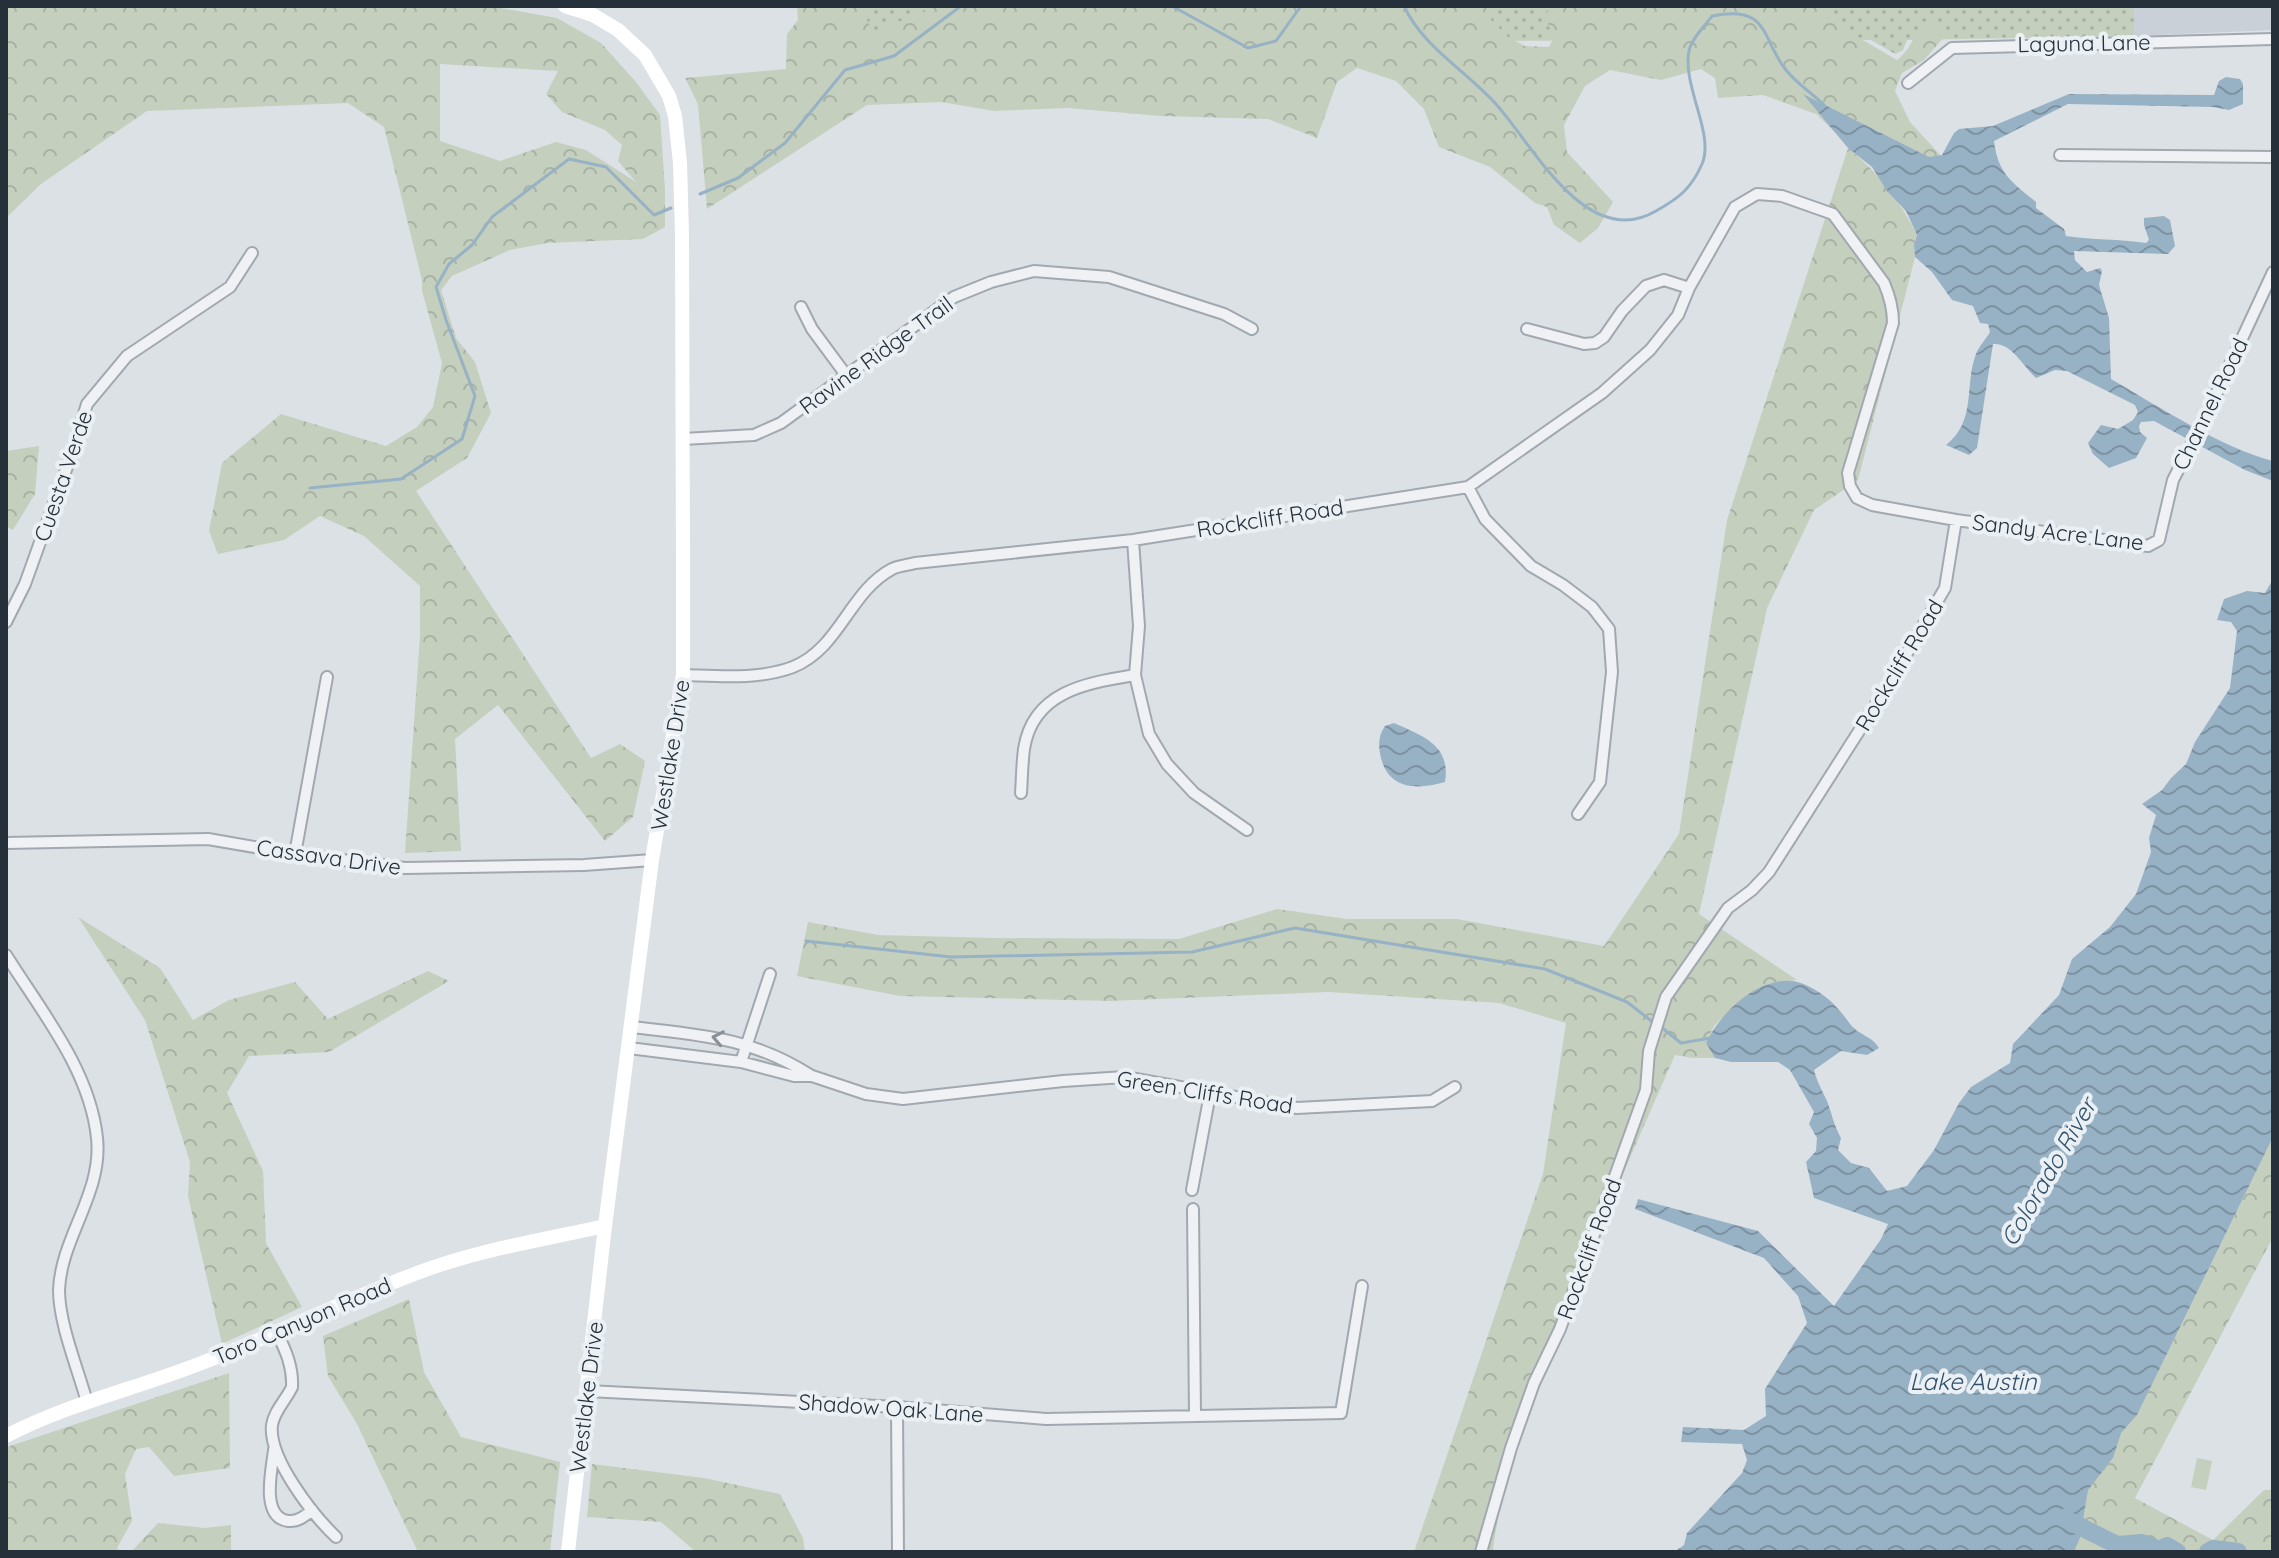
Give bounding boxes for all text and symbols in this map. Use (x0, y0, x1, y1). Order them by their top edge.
street label: Laguna Lane (2017, 28, 2151, 58)
street label: Ravine Ridge Trail (794, 290, 958, 420)
street label: Channel Road (2166, 333, 2254, 475)
street label: Cuesta Verde (28, 407, 98, 545)
street label: Rockcliff Road (1195, 493, 1345, 543)
street label: Sandy Acre Lane (1971, 508, 2145, 556)
street label: Rockcliff Road (1849, 594, 1949, 736)
street label: Westlake Drive (644, 678, 696, 832)
street label: Cassava Drive (255, 833, 403, 881)
one-way arrow (712, 1030, 725, 1047)
street label: Green Cliffs Road (1115, 1064, 1295, 1120)
water label: Colorado River (1994, 1090, 2104, 1251)
street label: Rockcliff Road (1551, 1175, 1627, 1323)
street label: Toro Canyon Road (209, 1271, 395, 1371)
street label: Westlake Drive (563, 1320, 609, 1474)
water label: Lake Austin (1909, 1366, 2038, 1396)
street label: Shadow Oak Lane (797, 1388, 985, 1428)

